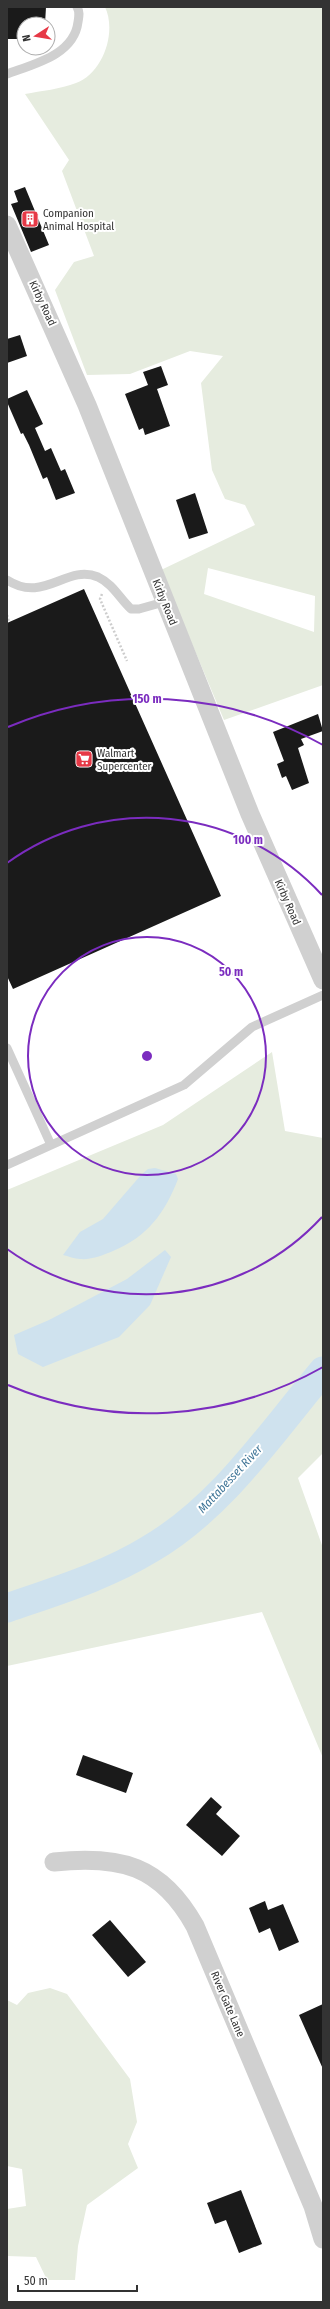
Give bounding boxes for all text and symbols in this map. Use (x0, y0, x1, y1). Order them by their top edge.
north arrow (16, 16, 56, 56)
text: N (20, 33, 34, 43)
place label: Companion Animal Hospital (43, 207, 114, 233)
building icon: Companion Animal Hospital (20, 209, 40, 229)
street label: Kirby Road (26, 278, 59, 328)
street label: Kirby Road (149, 577, 180, 627)
text: 150 m (132, 692, 162, 706)
place label: Walmart Supercenter (97, 747, 152, 773)
supermarket icon: Walmart Supercenter (74, 749, 94, 769)
text: 100 m (233, 833, 263, 847)
street label: Kirby Road (272, 877, 303, 927)
text: 50 m (219, 965, 243, 979)
centre of rings (140, 1049, 154, 1063)
water label: Mattabesset River (195, 1442, 266, 1516)
street label: River Gate Lane (208, 1969, 247, 2039)
scale bar (18, 2267, 137, 2293)
text: 50 m (24, 2274, 48, 2288)

